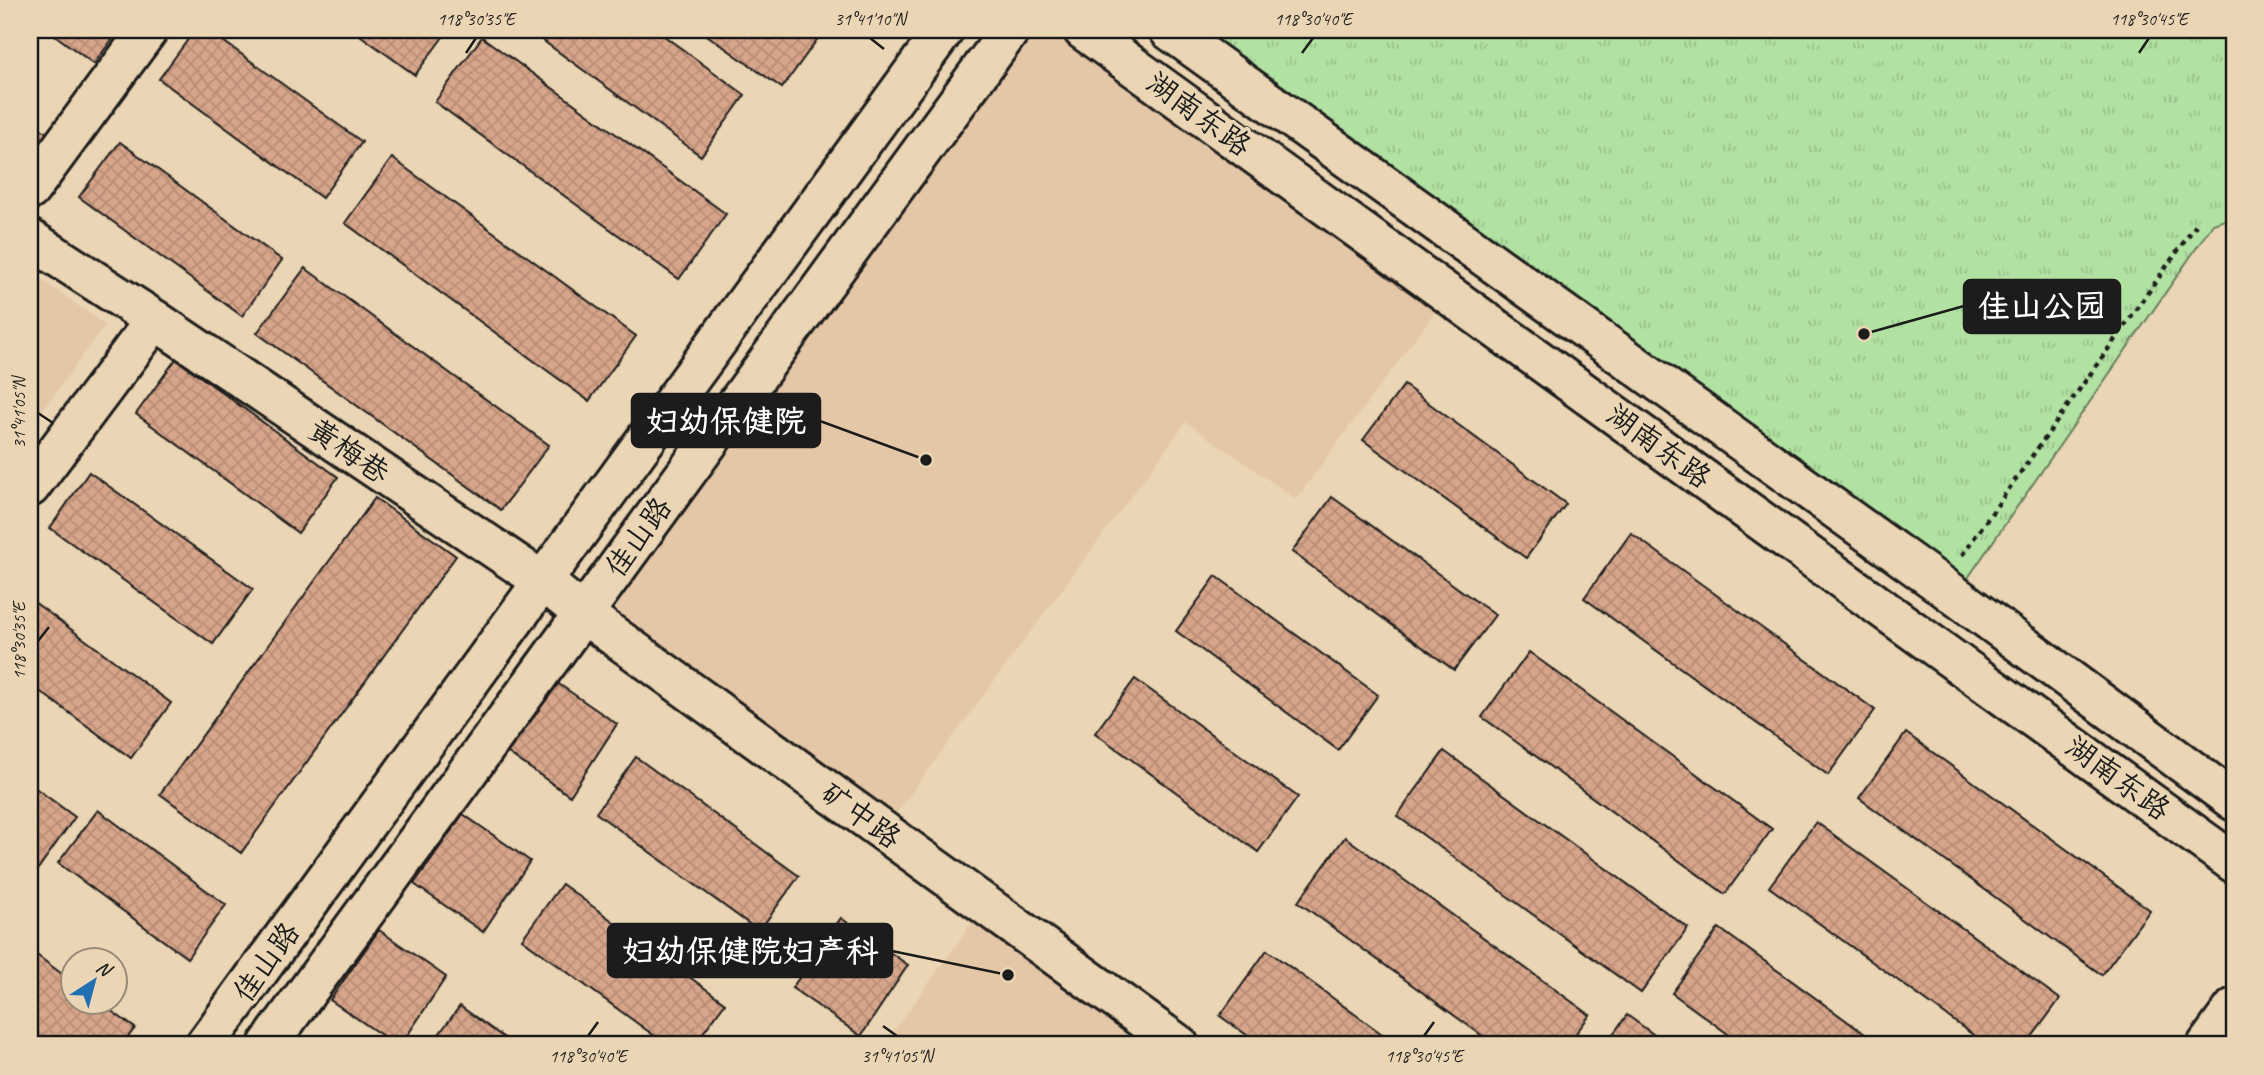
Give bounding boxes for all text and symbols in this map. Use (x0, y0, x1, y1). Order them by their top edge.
text: 118°30'35"E (437, 8, 517, 30)
text: 31°41'10"N (835, 8, 909, 30)
text: 118°30'40"E (1274, 8, 1354, 30)
text: 118°30'45"E (2110, 8, 2190, 30)
street label: 湖南东路 (1139, 63, 1259, 165)
callout: 佳山公园 (1964, 280, 2120, 333)
text: 佳山公园 (1978, 286, 2106, 327)
text: 31°41'05"N (8, 374, 30, 448)
callout: 妇幼保健院 (632, 394, 820, 447)
street label: 湖南东路 (1599, 395, 1719, 497)
text: 妇幼保健院 (646, 401, 806, 442)
street label: 黄梅巷 (301, 410, 397, 492)
street label: 佳山路 (596, 489, 680, 585)
text: 118°30'35"E (8, 600, 30, 680)
street label: 湖南东路 (2058, 727, 2178, 829)
street label: 矿中路 (813, 773, 909, 857)
street label: 佳山路 (224, 914, 308, 1010)
callout: 妇幼保健院妇产科 (608, 924, 892, 977)
text: 妇幼保健院妇产科 (622, 931, 879, 972)
north arrow (60, 946, 130, 1016)
text: N (92, 955, 118, 983)
text: 118°30'40"E (549, 1045, 629, 1067)
text: 31°41'05"N (862, 1045, 936, 1067)
text: 118°30'45"E (1385, 1045, 1465, 1067)

